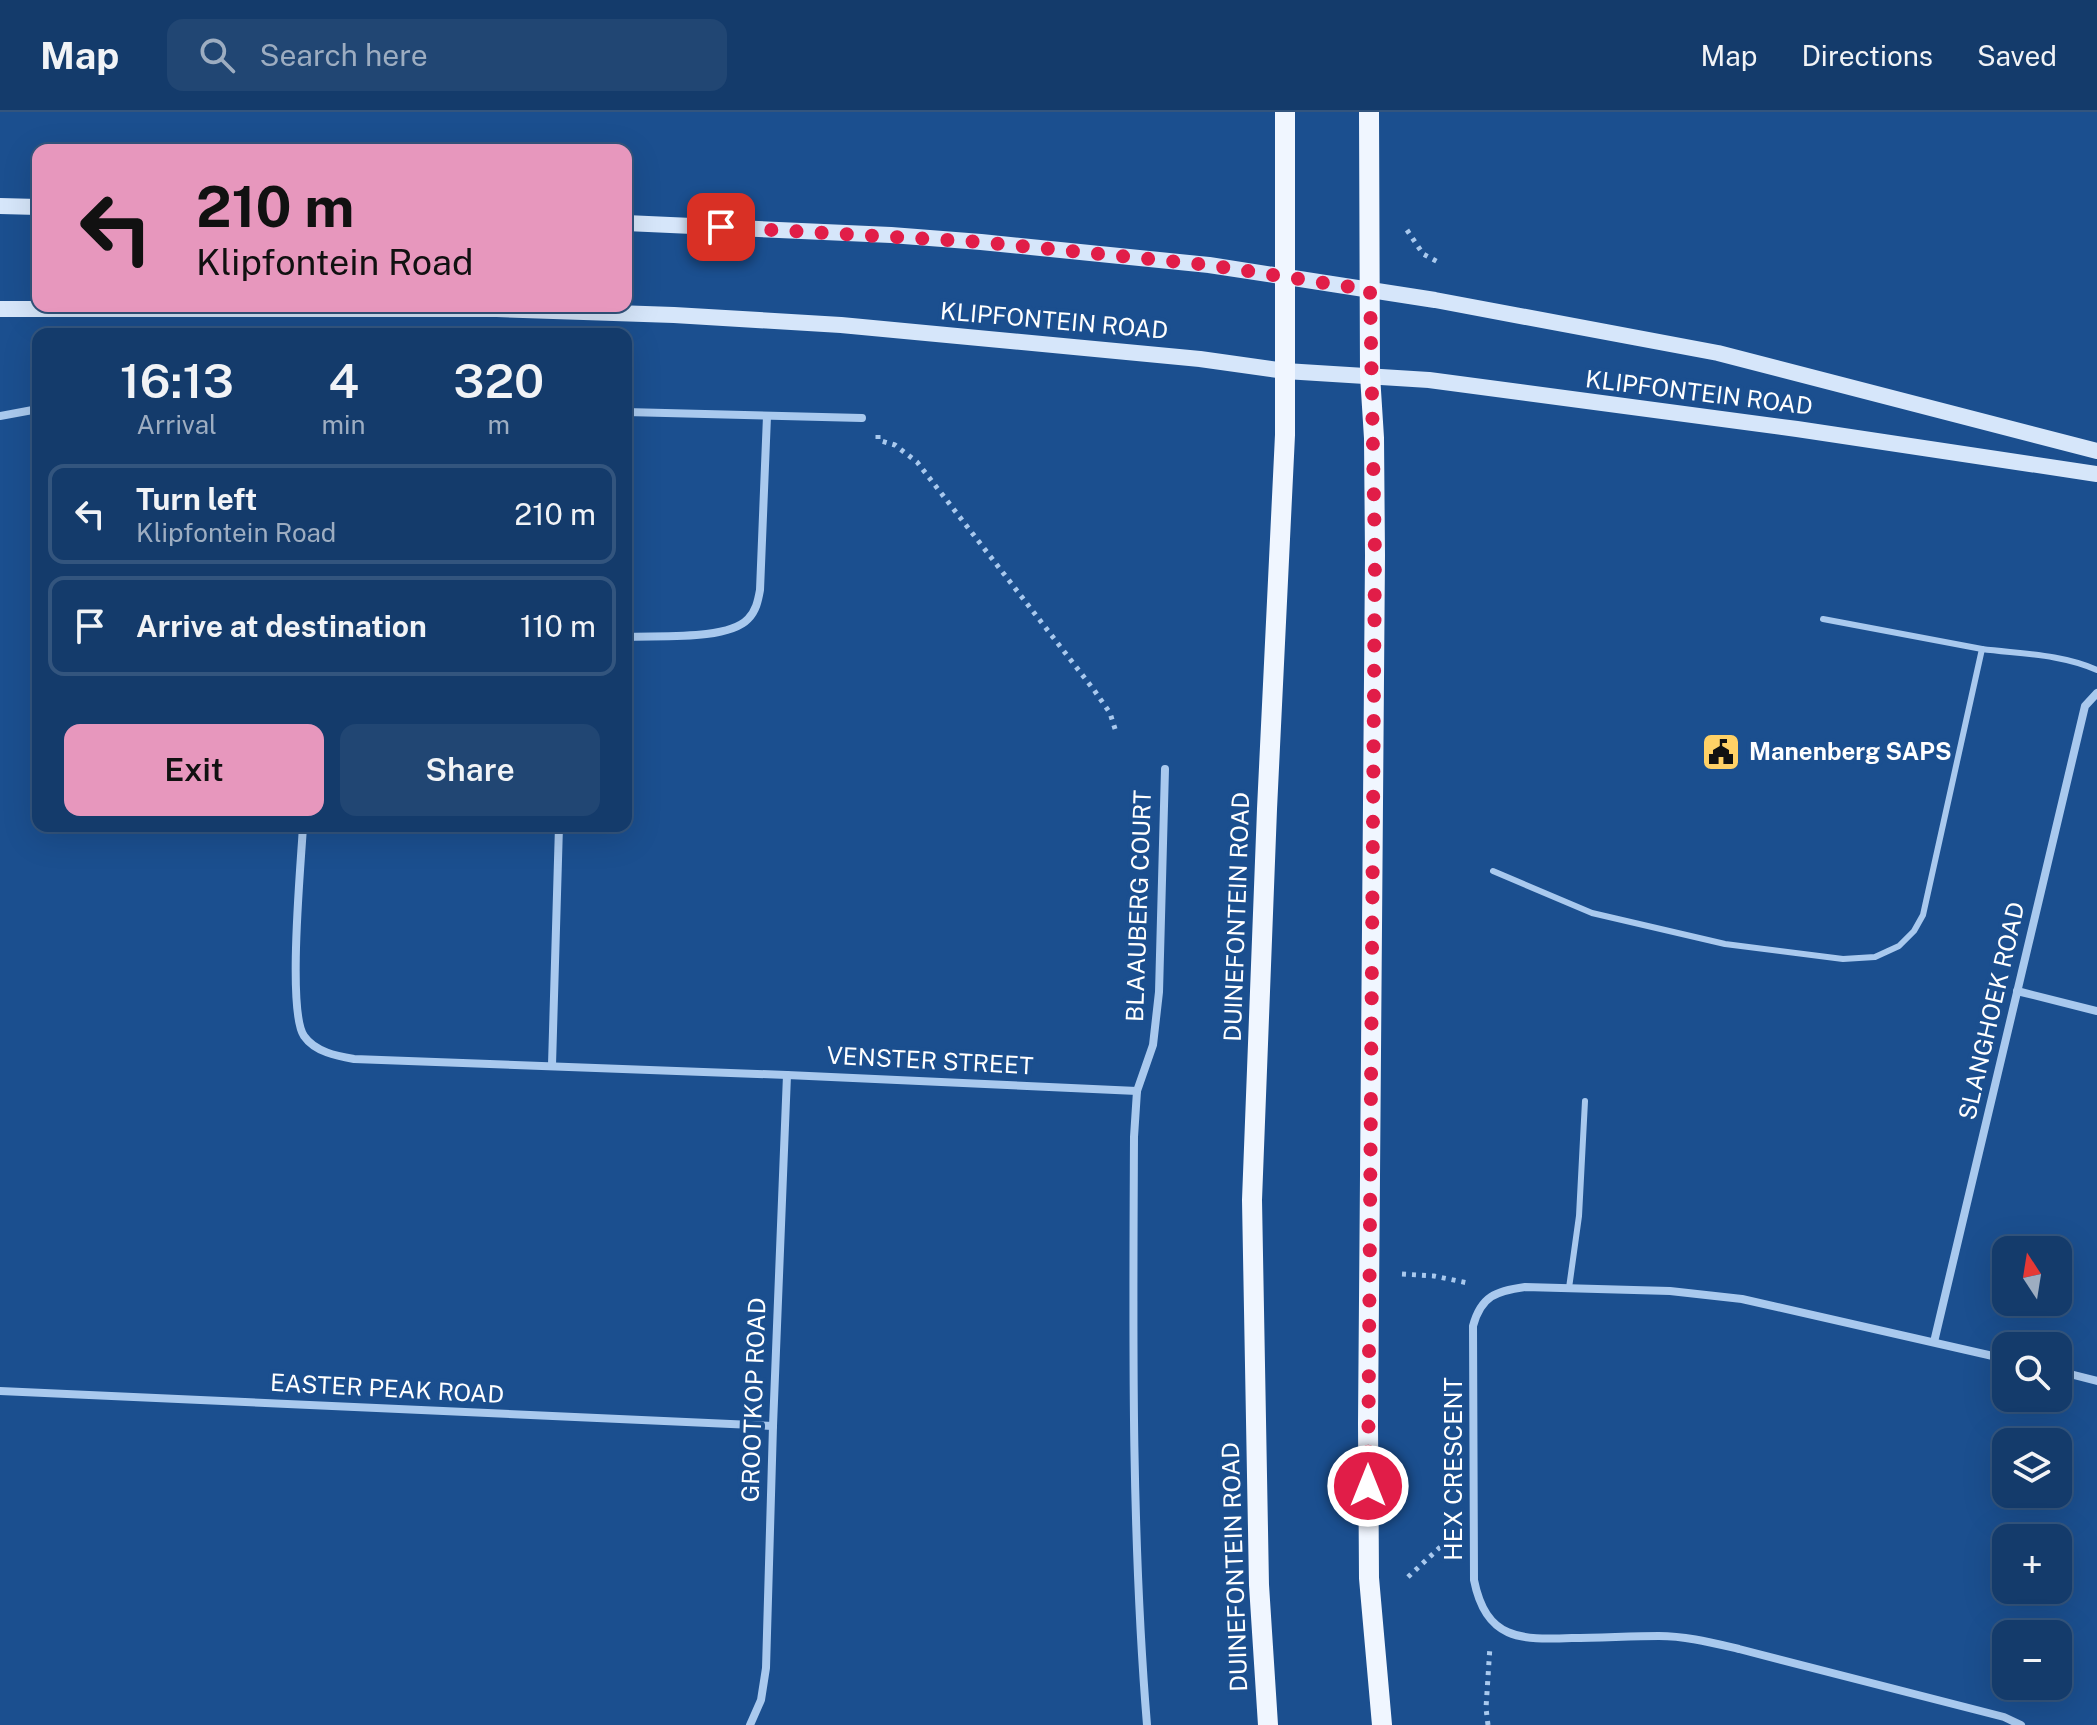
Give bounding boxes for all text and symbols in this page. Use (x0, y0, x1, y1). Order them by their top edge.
search box (167, 19, 727, 91)
text: Map (40, 33, 119, 78)
icon: search (195, 33, 239, 77)
text: Search here (259, 37, 428, 73)
text: Map (1701, 39, 1757, 72)
text: Directions (1801, 39, 1933, 72)
text: Saved (1977, 39, 2057, 72)
text: 210 m (196, 174, 354, 240)
icon: left (64, 176, 168, 280)
pin (687, 193, 755, 261)
icon: arrive (699, 205, 743, 249)
text: Klipfontein Road (196, 241, 473, 283)
street label: KLIPFONTEIN ROAD (939, 296, 1169, 344)
text: 16:13 (120, 352, 234, 409)
text: 4 (328, 352, 359, 409)
text: 320 (453, 352, 544, 409)
street label: KLIPFONTEIN ROAD (1584, 364, 1814, 420)
text: Arrival (137, 409, 217, 440)
text: min (322, 409, 366, 440)
text: m (488, 409, 510, 440)
text: Turn left (136, 481, 257, 517)
icon: left (68, 492, 112, 536)
text: 210 m (514, 496, 596, 532)
text: Klipfontein Road (136, 517, 336, 548)
icon: arrive (68, 604, 112, 648)
text: Arrive at destination (136, 608, 427, 644)
text: 110 m (520, 608, 596, 644)
button: Exit (64, 724, 324, 816)
button: Share (340, 724, 600, 816)
public building icon: Manenberg SAPS (1700, 731, 1742, 773)
place label: Manenberg SAPS (1749, 737, 1952, 765)
street label: BLAAUBERG COURT (1120, 789, 1156, 1023)
street label: DUINEFONTEIN ROAD (1218, 792, 1254, 1042)
street label: SLANGHOEK ROAD (1952, 899, 2030, 1122)
street label: VENSTER STREET (826, 1041, 1034, 1079)
north arrow (1992, 1236, 2072, 1316)
map controls (1992, 1236, 2072, 1700)
street label: GROOTKOP ROAD (735, 1297, 771, 1503)
button: search (1992, 1332, 2072, 1412)
street label: EASTER PEAK ROAD (269, 1368, 505, 1408)
street label: HEX CRESCENT (1439, 1377, 1467, 1561)
button: layers (1992, 1428, 2072, 1508)
street label: DUINEFONTEIN ROAD (1216, 1442, 1252, 1692)
position arrow (1326, 1444, 1410, 1528)
button: + (1992, 1524, 2072, 1604)
button: − (1992, 1620, 2072, 1700)

